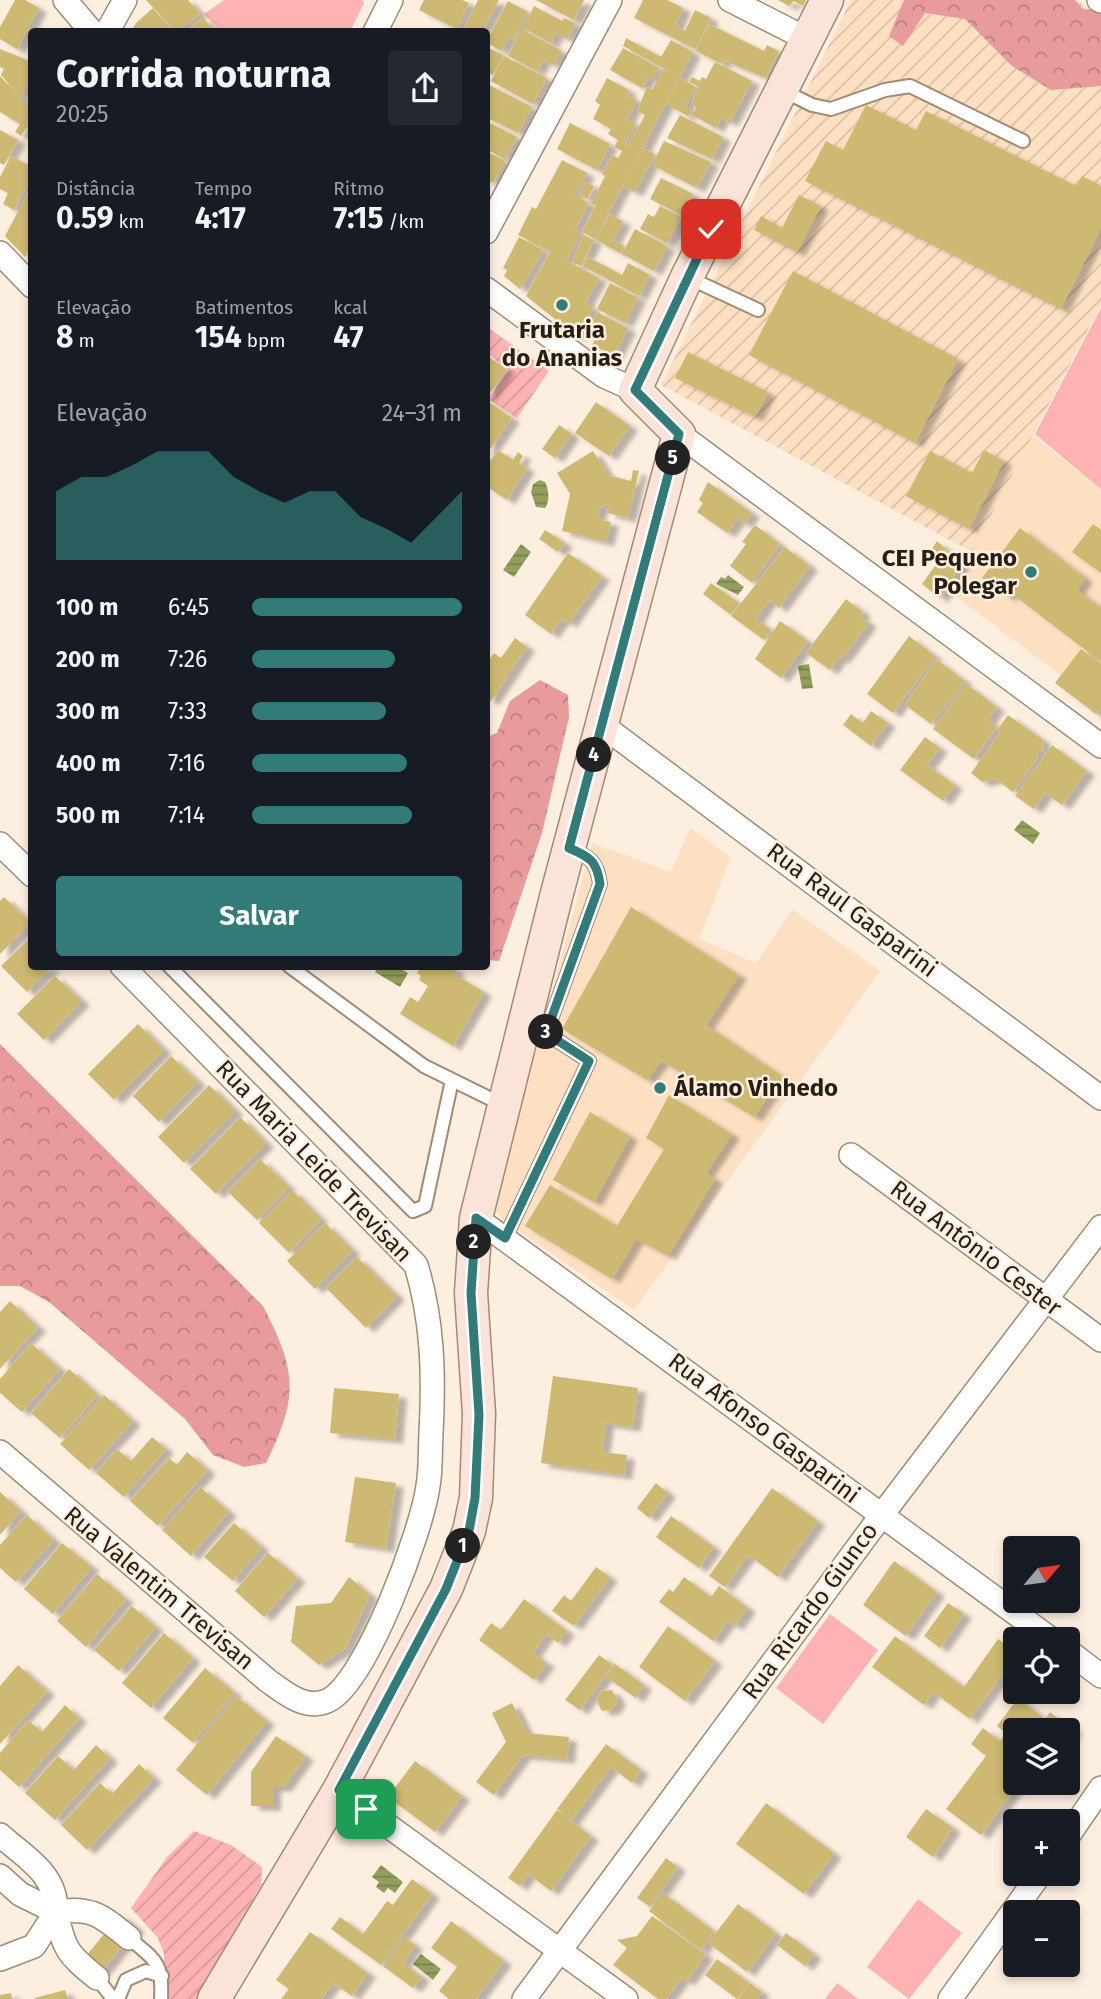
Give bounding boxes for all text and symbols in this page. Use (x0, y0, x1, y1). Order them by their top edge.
text: Corrida noturna (56, 51, 332, 97)
button: share (388, 51, 462, 125)
text: 20:25 (56, 100, 109, 128)
text: Distância (56, 177, 135, 200)
text: Tempo (195, 177, 252, 200)
text: Ritmo (333, 177, 384, 200)
pin (681, 199, 741, 259)
text: 0.59 (56, 200, 113, 236)
text: 4:17 (195, 200, 246, 236)
text: 7:15 (333, 200, 384, 236)
text: km (113, 210, 145, 233)
text: /km (384, 210, 425, 233)
icon: check (692, 210, 730, 248)
text: Elevação (56, 296, 132, 319)
text: Batimentos (195, 296, 293, 319)
text: kcal (333, 296, 368, 319)
marker: Frutaria do Ananias (554, 297, 570, 313)
place label: Frutaria do Ananias (502, 316, 623, 372)
text: 8 (56, 319, 73, 355)
text: 154 (195, 319, 242, 355)
text: 47 (333, 319, 363, 355)
text: m (73, 329, 95, 352)
text: bpm (242, 329, 286, 352)
text: Elevação (56, 399, 147, 427)
text: 24–31 m (382, 399, 462, 427)
pin: 5 (656, 440, 690, 476)
text: 5 (667, 446, 678, 469)
place label: CEI Pequeno Polegar (882, 544, 1017, 600)
marker: CEI Pequeno Polegar (1023, 564, 1039, 580)
text: 100 m (56, 593, 118, 621)
text: 6:45 (168, 593, 209, 621)
text: 200 m (56, 645, 120, 673)
text: 7:26 (168, 645, 207, 673)
text: 300 m (56, 697, 120, 725)
text: 7:33 (168, 697, 207, 725)
pin: 4 (576, 738, 612, 772)
text: 4 (588, 743, 599, 766)
text: 400 m (56, 749, 121, 777)
text: 7:16 (168, 749, 205, 777)
text: 500 m (56, 801, 120, 829)
text: 7:14 (168, 801, 205, 829)
street label: Rua Raul Gasparini (761, 837, 943, 983)
button: Salvar (56, 876, 462, 956)
pin: 3 (528, 1014, 564, 1050)
text: 3 (541, 1020, 550, 1043)
street label: Rua Maria Leide Trevisan (210, 1054, 418, 1268)
place label: Álamo Vinhedo (673, 1073, 838, 1102)
marker: Álamo Vinhedo (652, 1080, 668, 1096)
street label: Rua Antônio Cester (885, 1174, 1068, 1322)
pin: 2 (456, 1224, 491, 1260)
text: 2 (469, 1230, 478, 1253)
street label: Rua Afonso Gasparini (663, 1347, 865, 1509)
street label: Rua Valentim Trevisan (58, 1500, 260, 1676)
street label: Rua Ricardo Giunco (736, 1517, 884, 1705)
pin: 1 (446, 1528, 480, 1564)
text: 1 (458, 1534, 467, 1557)
north arrow (1003, 1536, 1080, 1614)
map controls (1003, 1536, 1080, 1977)
button: locate (1003, 1627, 1080, 1704)
button: layers (1003, 1718, 1080, 1795)
pin (336, 1779, 396, 1839)
icon: arrive (347, 1790, 385, 1828)
button: + (1003, 1809, 1080, 1886)
button: − (1003, 1900, 1080, 1977)

